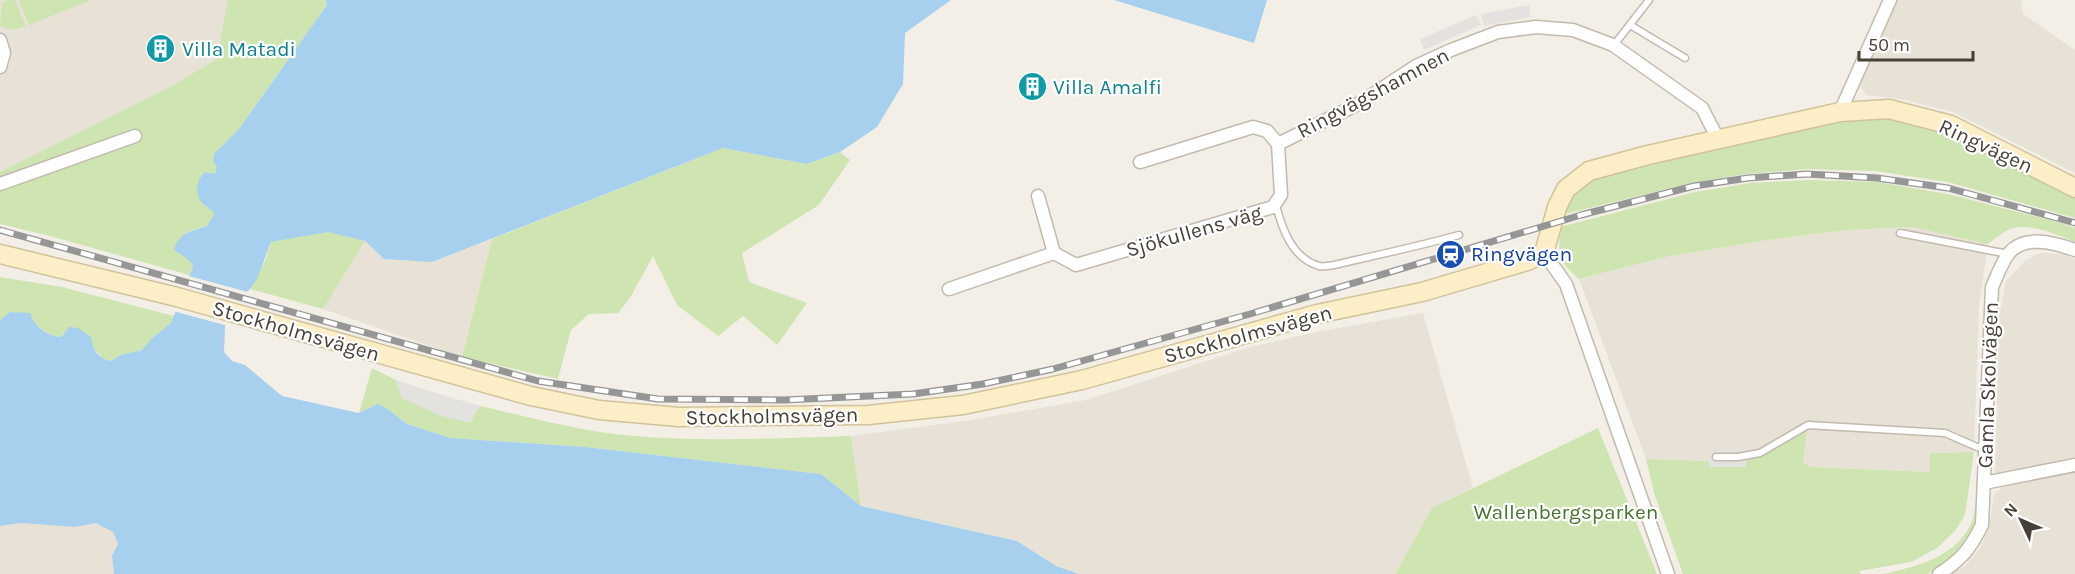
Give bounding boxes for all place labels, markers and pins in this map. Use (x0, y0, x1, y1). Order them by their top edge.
building icon: Villa Matadi (145, 33, 177, 65)
place label: Villa Matadi (182, 37, 296, 61)
building icon: Villa Amalfi (1016, 71, 1048, 103)
place label: Villa Amalfi (1053, 75, 1162, 99)
station icon: Ringvägen (1434, 238, 1466, 270)
place label: Ringvägen (1471, 242, 1572, 266)

